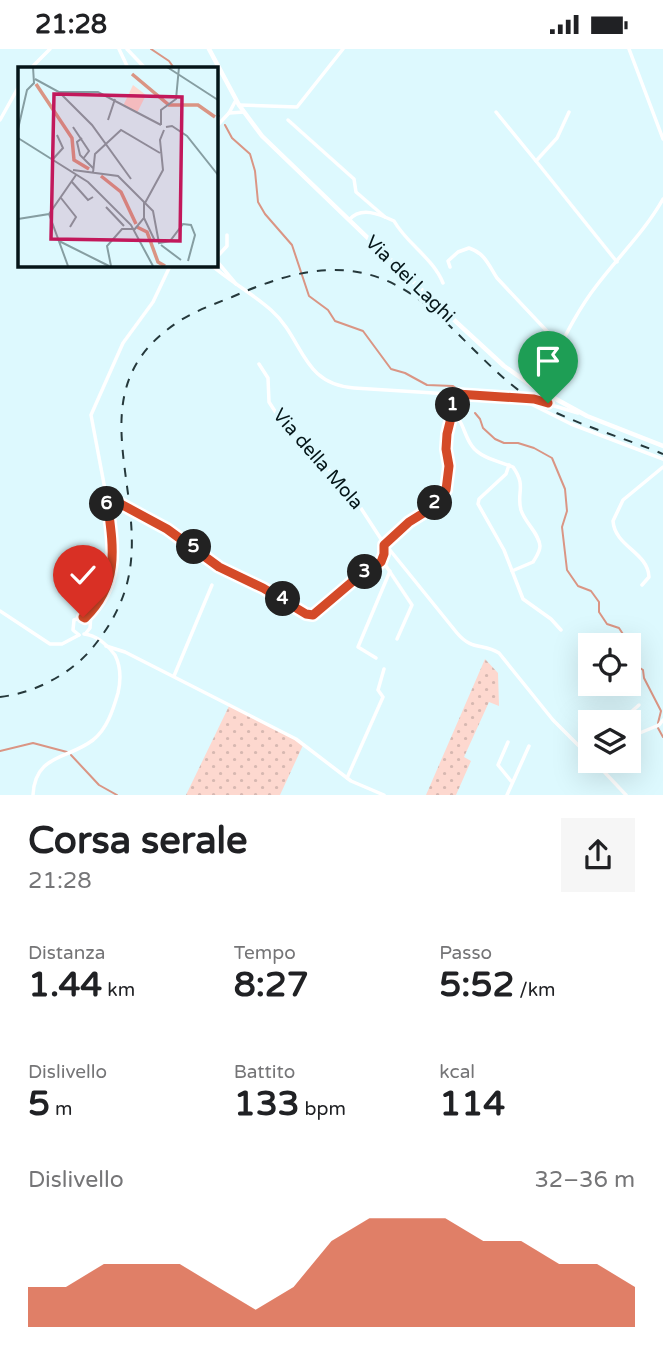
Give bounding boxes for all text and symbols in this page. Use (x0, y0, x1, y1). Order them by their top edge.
text: 21:28 (35, 9, 107, 40)
inset map (18, 67, 217, 266)
street label: Via dei Laghi (361, 231, 459, 327)
pin (518, 331, 578, 403)
icon: arrive (529, 342, 567, 380)
pin: 1 (435, 387, 470, 423)
text: 1 (447, 393, 458, 415)
street label: Via della Mola (268, 404, 368, 514)
pin: 2 (418, 485, 452, 521)
pin: 6 (90, 487, 124, 521)
text: 2 (429, 491, 440, 513)
text: 6 (101, 492, 112, 514)
pin: 5 (176, 529, 212, 565)
text: 5 (188, 535, 199, 557)
pin (53, 545, 113, 617)
pin: 3 (348, 554, 382, 589)
icon: check (64, 556, 102, 594)
text: 3 (359, 560, 370, 582)
pin: 4 (266, 581, 300, 617)
text: 4 (277, 587, 288, 609)
map controls (578, 633, 641, 773)
button: locate (578, 633, 641, 696)
button: layers (578, 710, 641, 773)
text: Corsa serale (28, 818, 248, 864)
button: share (561, 818, 635, 892)
text: 21:28 (28, 867, 92, 895)
text: Distanza (28, 942, 106, 964)
text: Tempo (234, 942, 296, 964)
text: Passo (439, 942, 492, 964)
text: 1.44 (28, 964, 102, 1006)
text: 8:27 (234, 964, 309, 1006)
text: 5:52 (439, 964, 514, 1006)
text: km (102, 979, 135, 1001)
text: /km (514, 979, 556, 1001)
text: Dislivello (28, 1061, 107, 1083)
text: Battito (234, 1061, 295, 1083)
text: kcal (439, 1061, 475, 1083)
text: 5 (28, 1083, 50, 1125)
text: 133 (234, 1083, 300, 1125)
text: 114 (439, 1083, 505, 1125)
text: m (50, 1098, 72, 1120)
text: bpm (300, 1098, 346, 1120)
text: Dislivello (28, 1166, 124, 1194)
text: 32–36 m (534, 1166, 635, 1194)

